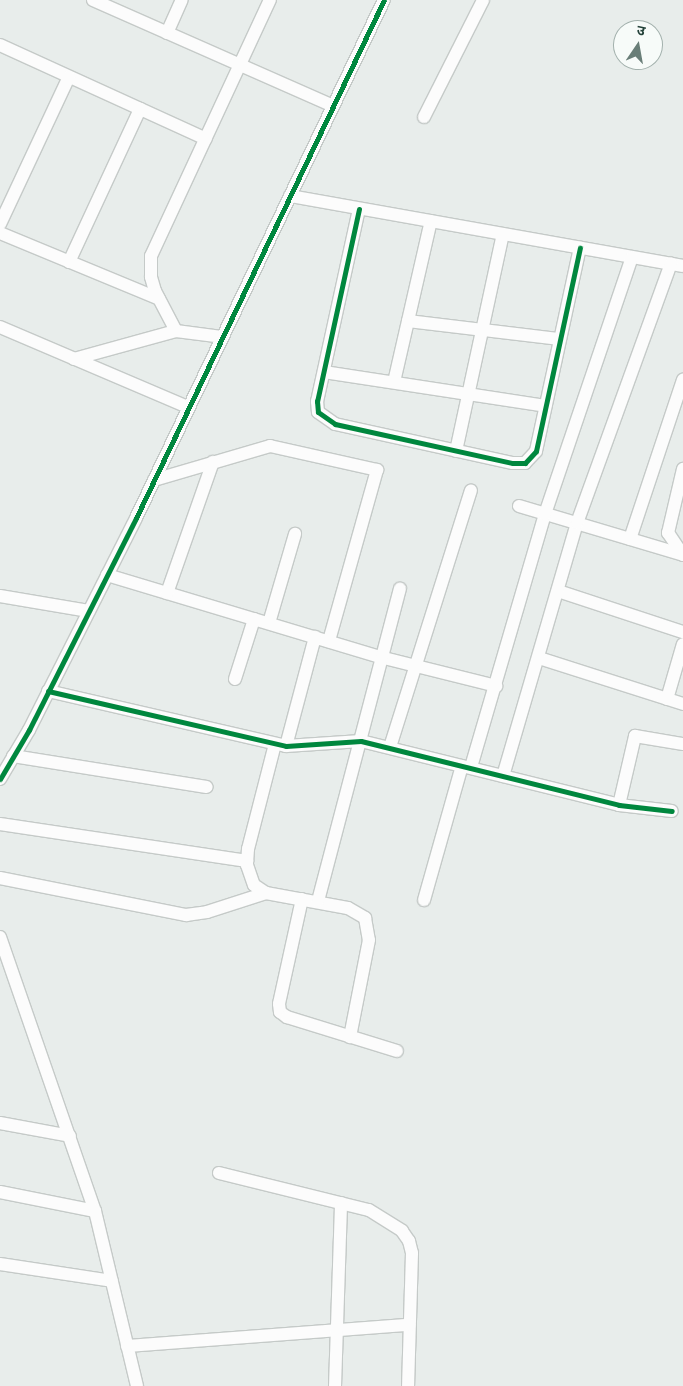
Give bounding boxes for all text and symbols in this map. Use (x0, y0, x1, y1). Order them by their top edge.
north arrow (613, 20, 663, 70)
text: उ (635, 21, 647, 41)

